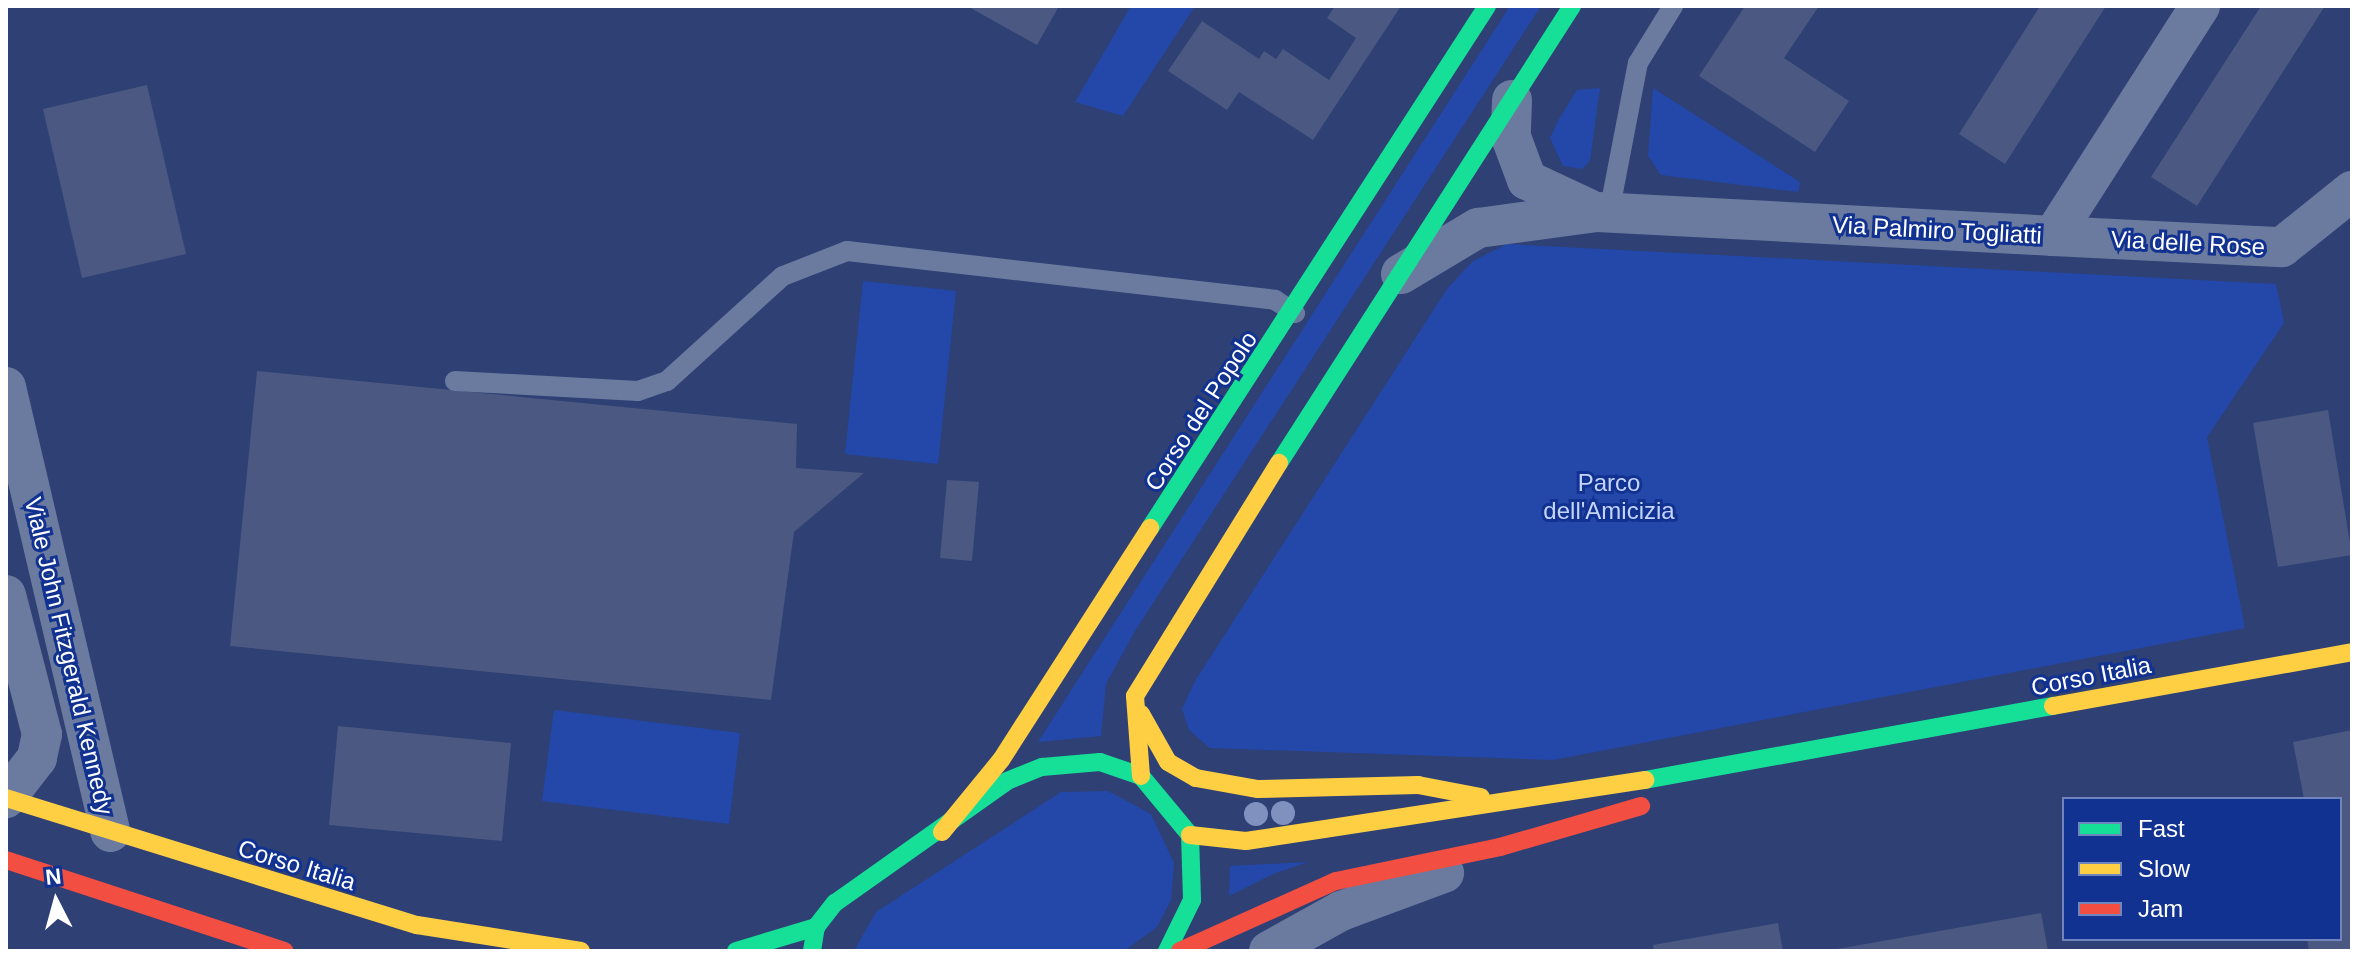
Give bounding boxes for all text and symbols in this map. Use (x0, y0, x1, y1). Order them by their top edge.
street label: Via Palmiro Togliatti (1831, 210, 2043, 250)
street label: Via delle Rose (2110, 225, 2266, 261)
street label: Corso del Popolo (1139, 326, 1263, 496)
park label: Parco dell'Amicizia (1543, 469, 1675, 525)
street label: Viale John Fitzgerald Kennedy (18, 494, 120, 818)
street label: Corso Italia (2029, 650, 2153, 702)
legend (2062, 797, 2342, 941)
text: Fast (2138, 815, 2185, 842)
street label: Corso Italia (235, 833, 359, 897)
text: Slow (2138, 855, 2190, 882)
north arrow (16, 861, 96, 941)
text: N (44, 863, 63, 890)
text: Jam (2138, 895, 2183, 922)

